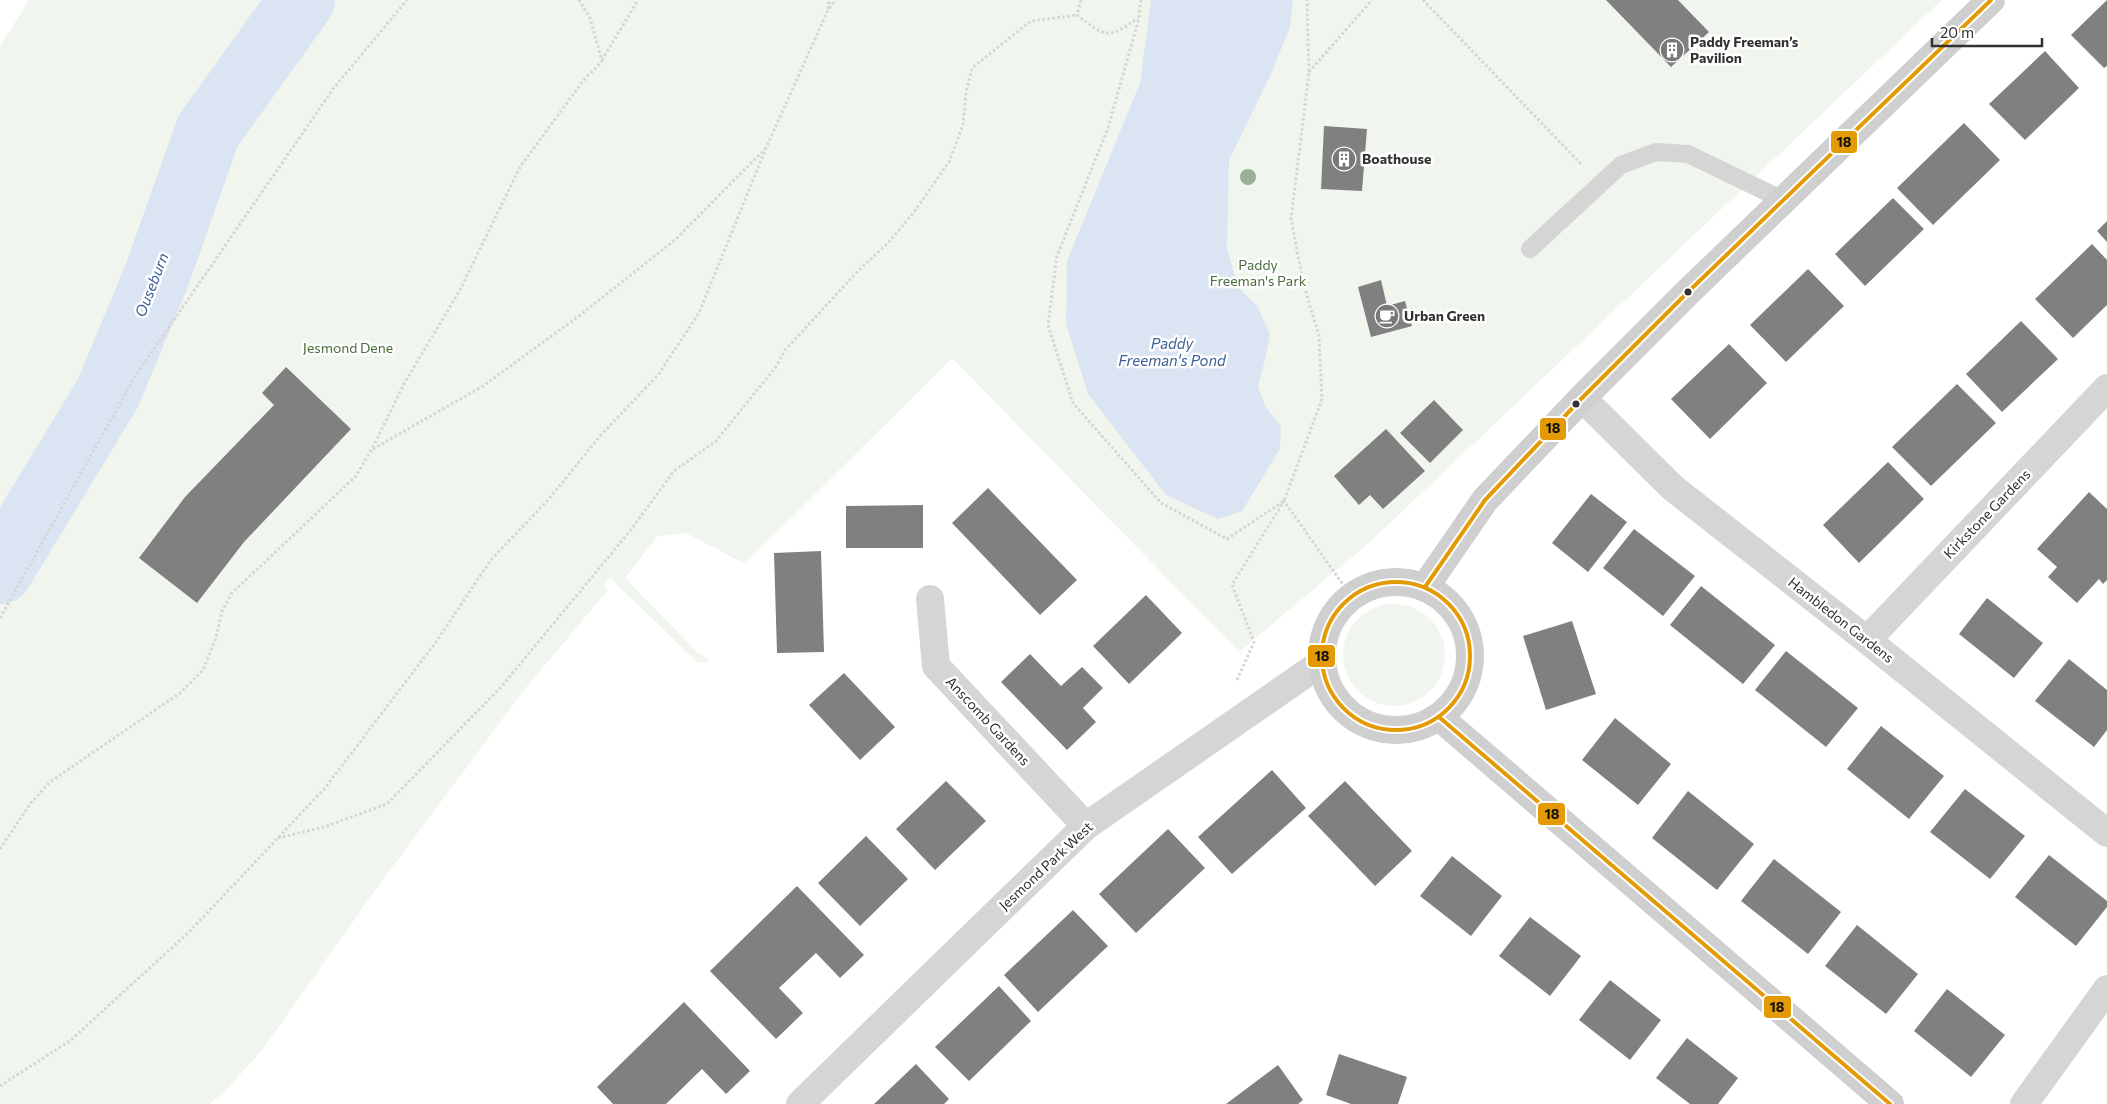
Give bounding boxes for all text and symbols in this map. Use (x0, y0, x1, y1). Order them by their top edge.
scale bar (1932, 15, 2042, 47)
text: 20 m (1940, 23, 1974, 41)
place label: Paddy Freeman’s Pavilion (1690, 33, 1799, 66)
building icon: Paddy Freeman’s Pavilion (1659, 37, 1685, 63)
line badge: 18 (1830, 130, 1858, 154)
text: 18 (1837, 133, 1852, 150)
building icon: Boathouse (1331, 146, 1357, 172)
place label: Boathouse (1362, 150, 1431, 167)
water label: Ouseburn (131, 250, 172, 319)
park label: Paddy Freeman's Park (1210, 256, 1307, 289)
unlabelled marker (1683, 287, 1693, 297)
cafe icon: Urban Green (1374, 303, 1400, 329)
place label: Urban Green (1404, 307, 1485, 324)
water label: Paddy Freeman's Pond (1118, 334, 1227, 369)
park label: Jesmond Dene (303, 339, 393, 356)
unlabelled marker (1571, 399, 1581, 409)
line badge: 18 (1539, 417, 1567, 441)
text: 18 (1546, 419, 1561, 436)
street label: Kirkstone Gardens (1940, 466, 2034, 562)
street label: Hambledon Gardens (1785, 573, 1897, 666)
line badge: 18 (1307, 644, 1336, 668)
text: 18 (1315, 647, 1330, 664)
street label: Anscomb Gardens (943, 673, 1034, 769)
line badge: 18 (1537, 802, 1566, 826)
text: 18 (1545, 805, 1560, 822)
street label: Jesmond Park West (995, 818, 1096, 913)
line badge: 18 (1763, 995, 1792, 1019)
text: 18 (1770, 998, 1785, 1015)

